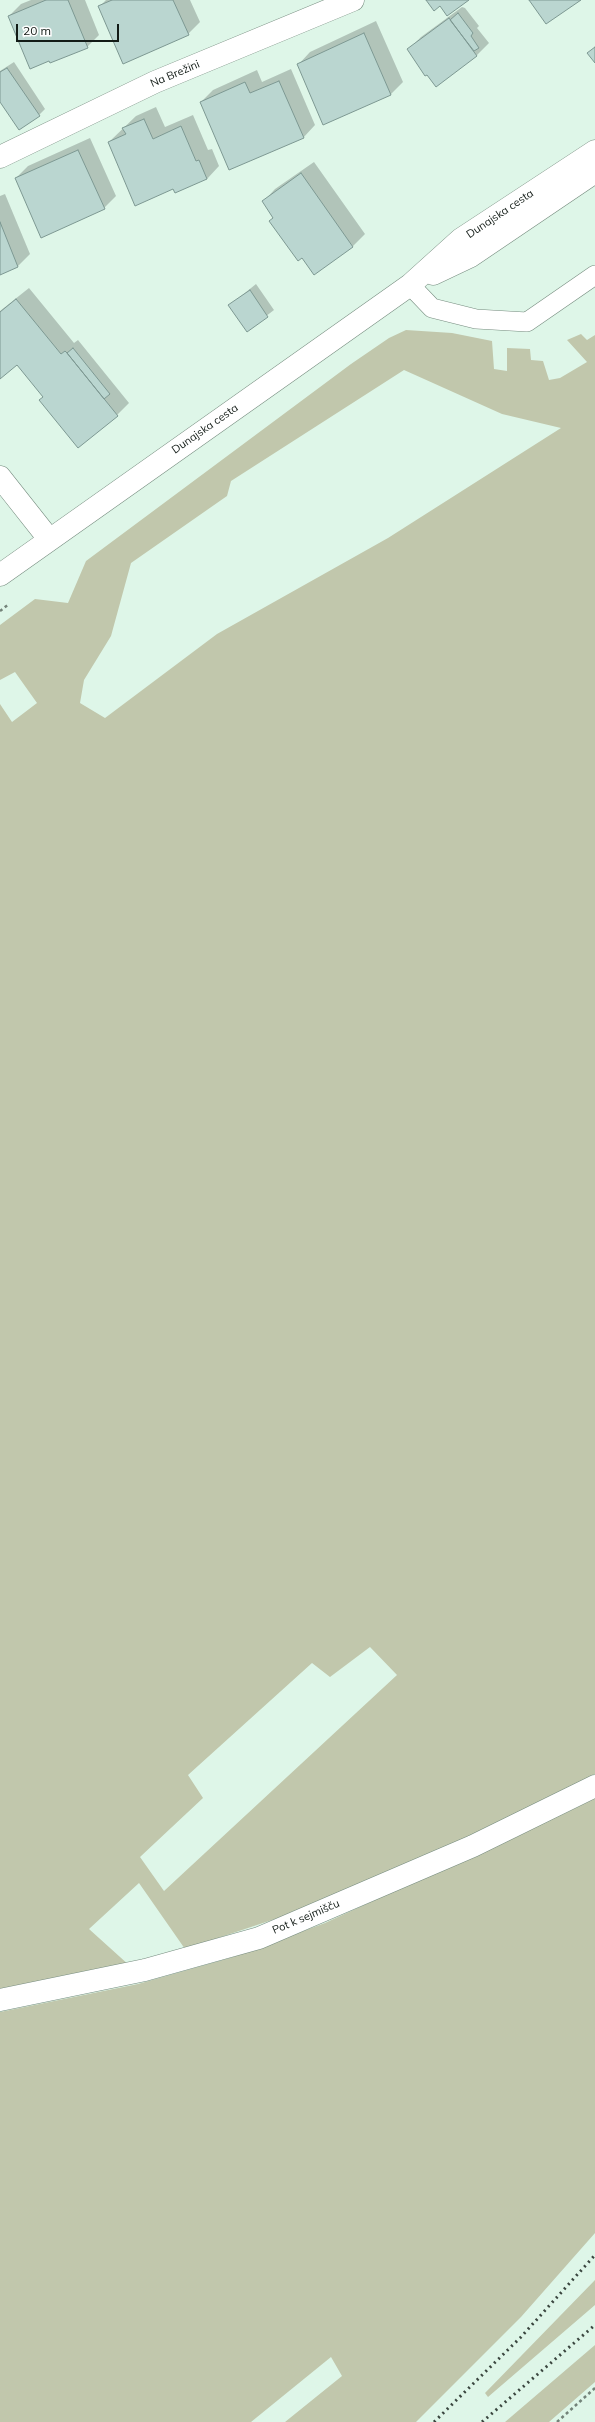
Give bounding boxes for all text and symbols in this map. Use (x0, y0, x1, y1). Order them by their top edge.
scale bar (18, 16, 121, 42)
text: 20 m (23, 23, 51, 38)
street label: Na Brežini (148, 58, 202, 90)
street label: Dunajska cesta (464, 187, 536, 241)
street label: Dunajska cesta (169, 401, 241, 457)
street label: Pot k sejmišču (270, 1897, 342, 1937)

